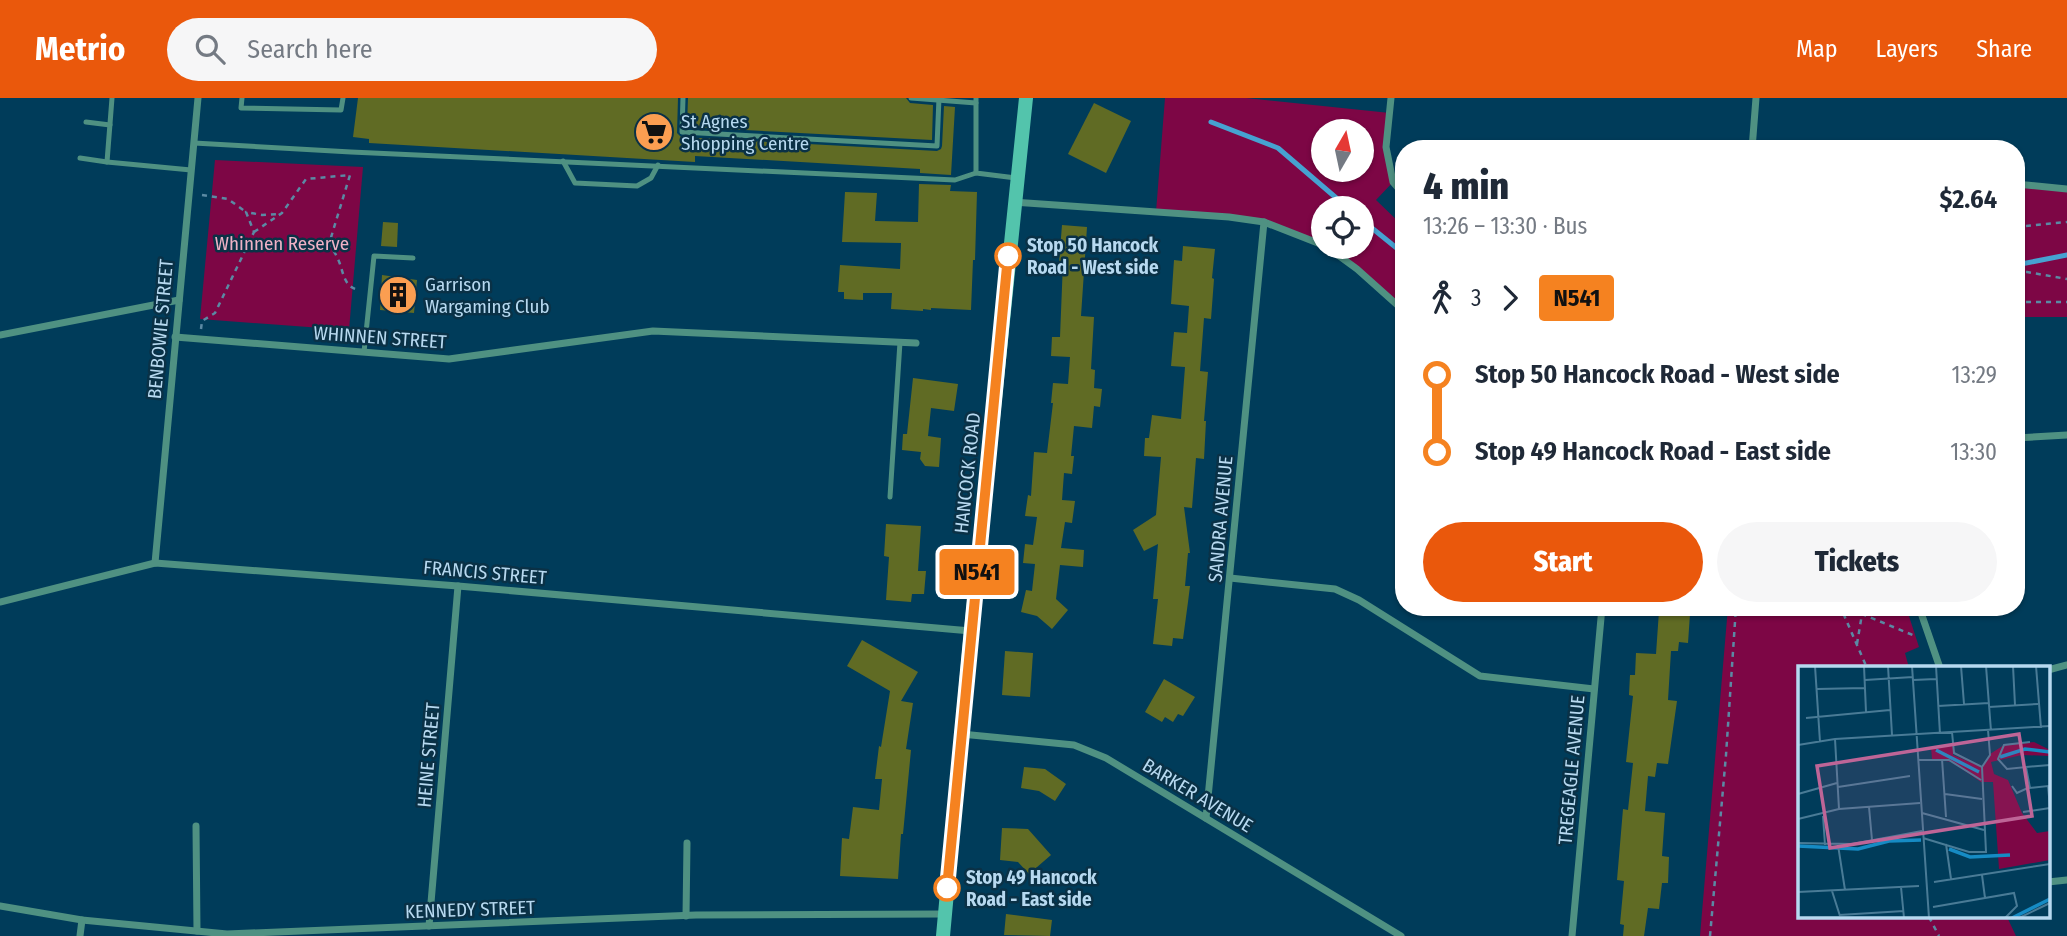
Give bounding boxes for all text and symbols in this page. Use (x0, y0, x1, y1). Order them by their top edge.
search box (167, 18, 657, 81)
text: Metrio (35, 29, 125, 69)
icon: search (191, 30, 229, 68)
text: Search here (247, 34, 373, 65)
text: Map (1796, 35, 1838, 63)
text: Layers (1876, 35, 1938, 63)
text: Share (1976, 35, 2032, 63)
place label: St Agnes Shopping Centre (681, 110, 809, 155)
supermarket icon: St Agnes Shopping Centre (633, 111, 675, 153)
north arrow (1311, 119, 1374, 182)
map controls (1311, 119, 1374, 259)
text: 4 min (1423, 163, 1509, 209)
text: $2.64 (1940, 184, 1997, 215)
button: locate (1311, 196, 1374, 259)
text: 13:26 – 13:30 · Bus (1423, 212, 1587, 240)
park label: Whinnen Reserve (215, 232, 349, 255)
place label: Stop 50 Hancock Road - West side (1027, 234, 1159, 279)
marker: Stop 50 Hancock Road - West side (995, 243, 1021, 269)
street label: BENBOWIE STREET (143, 258, 178, 400)
place label: Garrison Wargaming Club (425, 273, 550, 318)
building icon: Garrison Wargaming Club (377, 274, 419, 316)
icon: walk (1423, 279, 1461, 317)
icon: forward (1491, 279, 1529, 317)
text: 3 (1471, 284, 1481, 312)
text: N541 (1553, 284, 1600, 312)
street label: WHINNEN STREET (313, 321, 448, 354)
text: Stop 50 Hancock Road - West side (1475, 359, 1840, 390)
text: 13:29 (1952, 361, 1997, 389)
street label: HANCOCK ROAD (950, 411, 985, 535)
text: Stop 49 Hancock Road - East side (1475, 436, 1831, 467)
text: 13:30 (1950, 438, 1997, 466)
street label: SANDRA AVENUE (1204, 455, 1237, 583)
button: Start (1423, 522, 1703, 602)
button: Tickets (1717, 522, 1997, 602)
line badge: N541 (928, 549, 1026, 595)
street label: FRANCIS STREET (422, 556, 548, 589)
text: N541 (953, 558, 1001, 586)
inset map (1798, 666, 2050, 918)
street label: TREGEAGLE AVENUE (1554, 694, 1590, 846)
street label: HEINE STREET (412, 701, 445, 808)
street label: BARKER AVENUE (1139, 754, 1257, 837)
place label: Stop 49 Hancock Road - East side (966, 866, 1097, 911)
marker: Stop 49 Hancock Road - East side (934, 875, 960, 901)
street label: KENNEDY STREET (405, 896, 536, 923)

